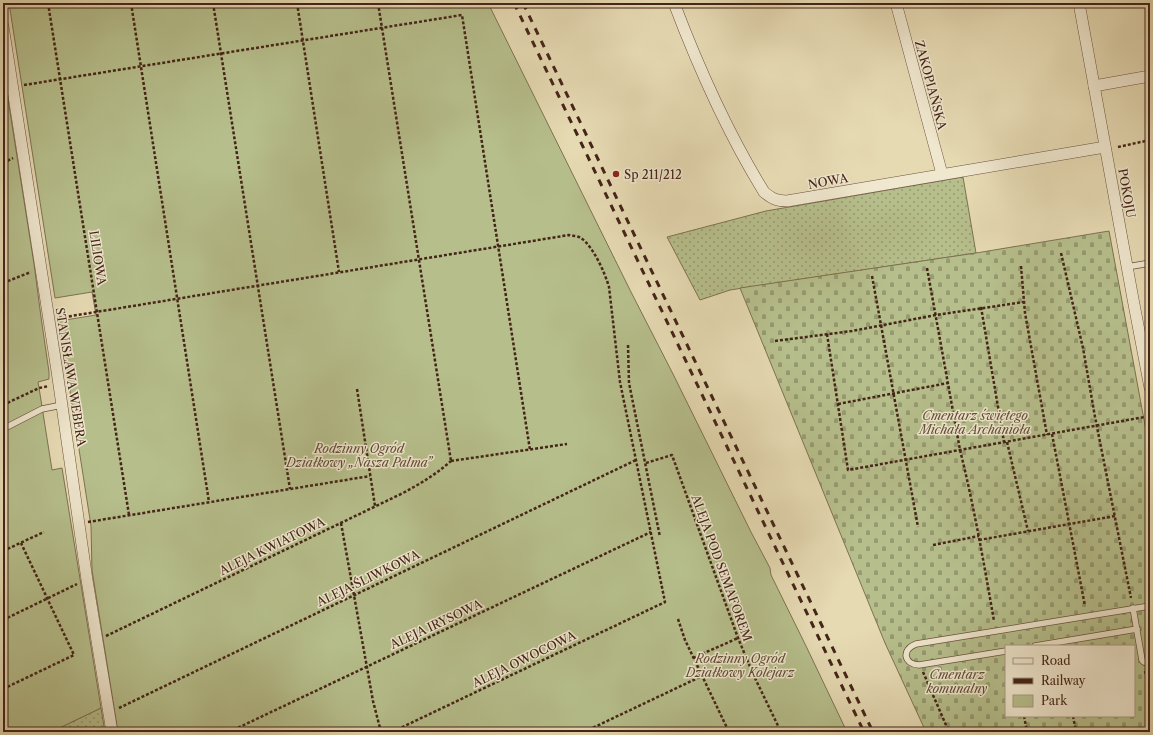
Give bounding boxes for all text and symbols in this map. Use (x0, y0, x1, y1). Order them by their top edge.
street label: ZAKOPIAŃSKA (912, 38, 951, 133)
place label: Sp 211/212 (624, 167, 682, 182)
street label: POKOJU (1115, 167, 1139, 219)
marker: Sp 211/212 (611, 169, 621, 179)
street label: NOWA (807, 170, 850, 192)
street label: LILIOWA (86, 229, 110, 288)
street label: STANISŁAWA WEBERA (53, 306, 90, 449)
park label: Cmentarz świętego Michała Archanioła (918, 408, 1030, 437)
park label: Rodzinny Ogród Działkowy „Nasza Palma” (285, 441, 434, 470)
street label: ALEJA POD SEMAFOREM (688, 492, 756, 643)
street label: ALEJA KWIATOWA (216, 513, 328, 579)
street label: ALEJA ŚLIWKOWA (313, 545, 423, 610)
street label: ALEJA IRYSOWA (387, 596, 485, 652)
street label: ALEJA OWOCOWA (469, 627, 579, 691)
legend (1005, 645, 1135, 717)
park label: Rodzinny Ogród Działkowy Kolejarz (685, 651, 795, 680)
text: Road (1041, 653, 1071, 668)
park label: Cmentarz komunalny (926, 667, 987, 696)
text: Railway (1041, 673, 1086, 688)
text: Park (1041, 693, 1068, 708)

